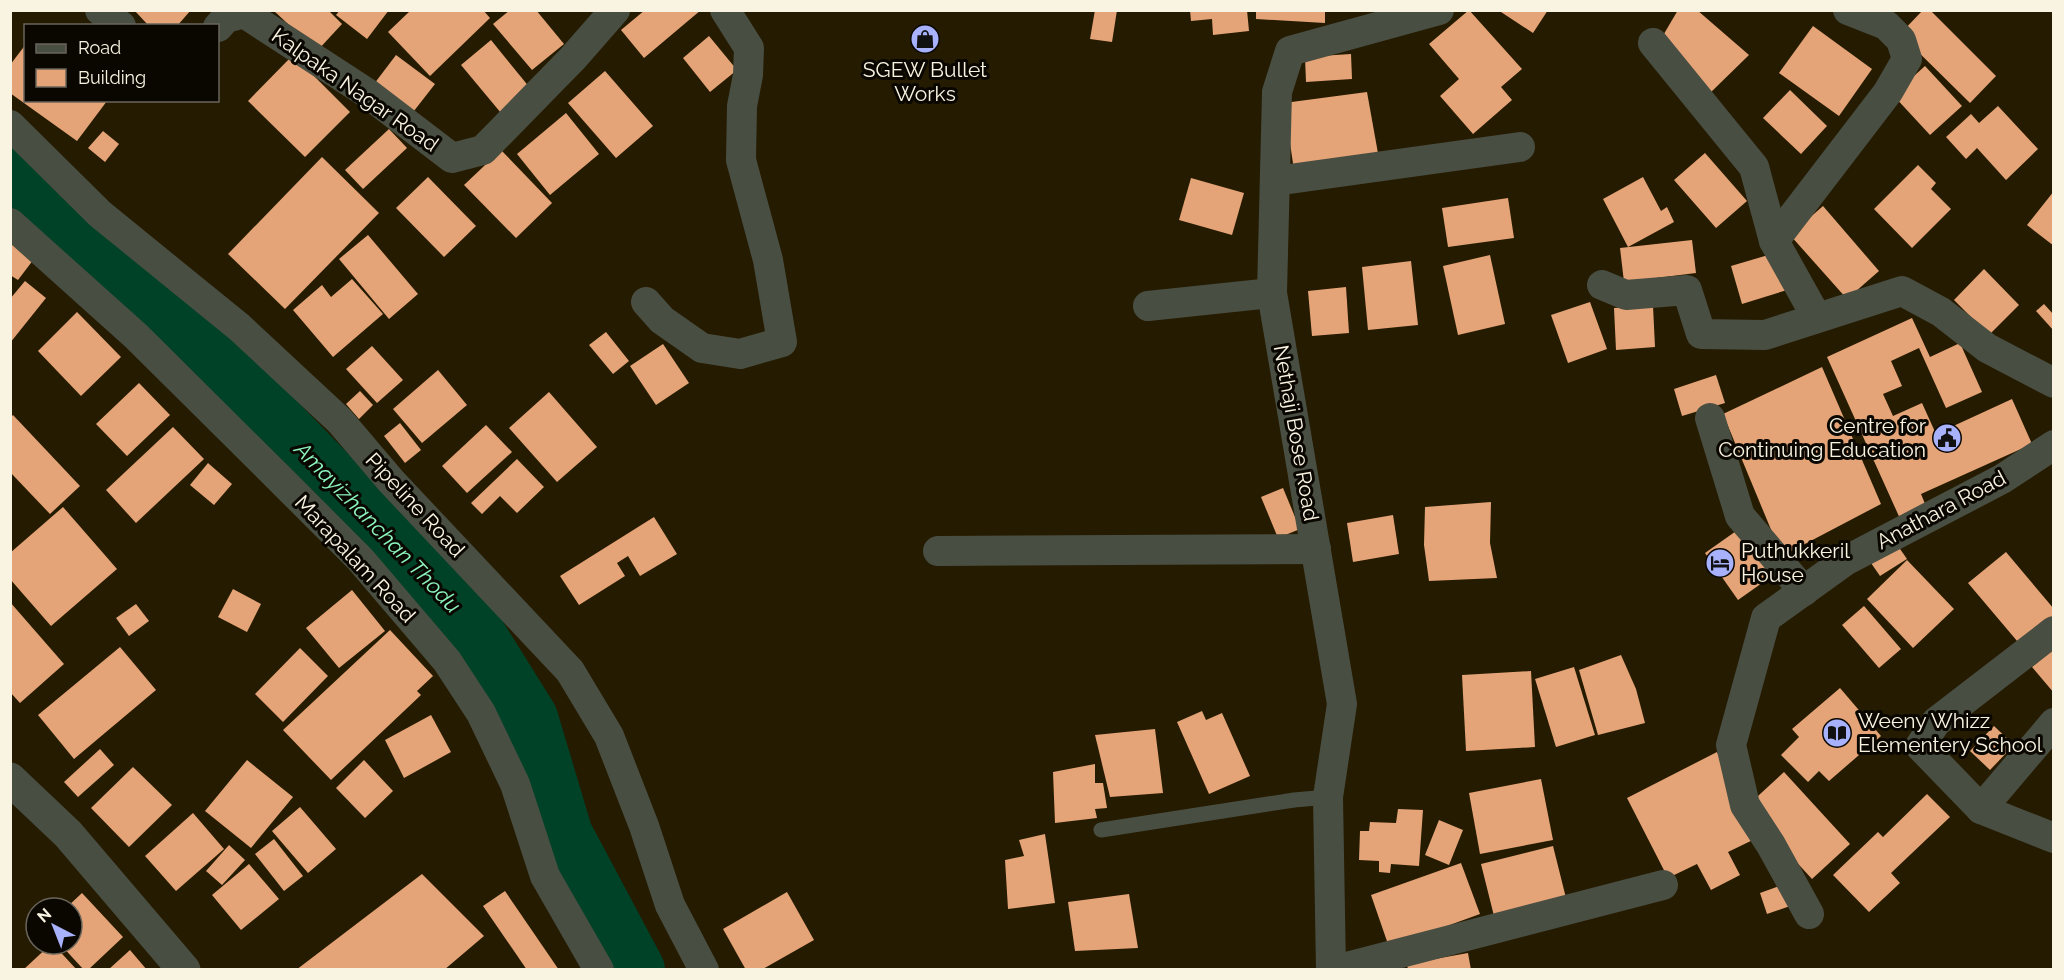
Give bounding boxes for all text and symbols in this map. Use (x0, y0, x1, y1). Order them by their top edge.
street label: Kalpaka Nagar Road (267, 23, 443, 156)
shop icon: SGEW Bullet Works (909, 23, 941, 55)
legend (24, 24, 219, 102)
text: Road (78, 37, 121, 58)
place label: SGEW Bullet Works (863, 57, 987, 106)
text: Building (78, 67, 146, 88)
street label: Nethaji Bose Road (1269, 343, 1324, 523)
place label: Centre for Continuing Education (1718, 413, 1927, 462)
public building icon: Centre for Continuing Education (1931, 422, 1963, 454)
water label: Amayizhanchan Thodu (289, 435, 466, 618)
street label: Pipeline Road (361, 447, 470, 562)
street label: Anathara Road (1872, 465, 2010, 554)
street label: Marapalam Road (290, 490, 421, 628)
place label: Puthukkeril House (1741, 538, 1850, 587)
hotel icon: Puthukkeril House (1704, 547, 1736, 579)
place label: Weeny Whizz Elementery School (1858, 708, 2043, 757)
library icon: Weeny Whizz Elementery School (1821, 717, 1853, 749)
north arrow (24, 896, 84, 956)
text: N (33, 904, 55, 926)

